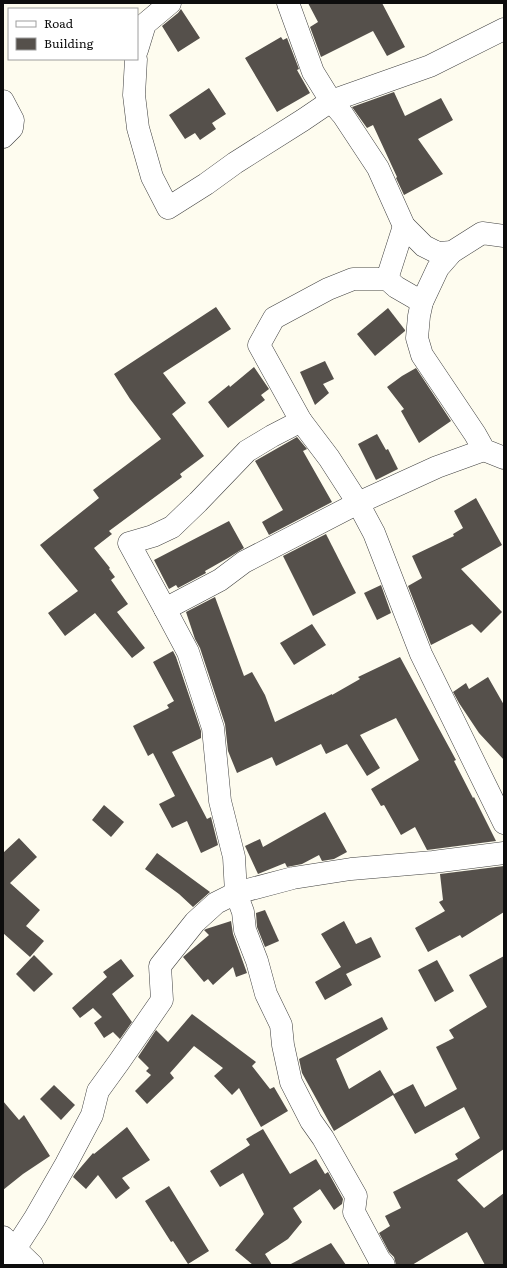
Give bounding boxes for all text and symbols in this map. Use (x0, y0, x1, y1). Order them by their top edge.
legend (8, 8, 138, 60)
text: Road (44, 14, 74, 32)
text: Building (44, 34, 94, 52)

